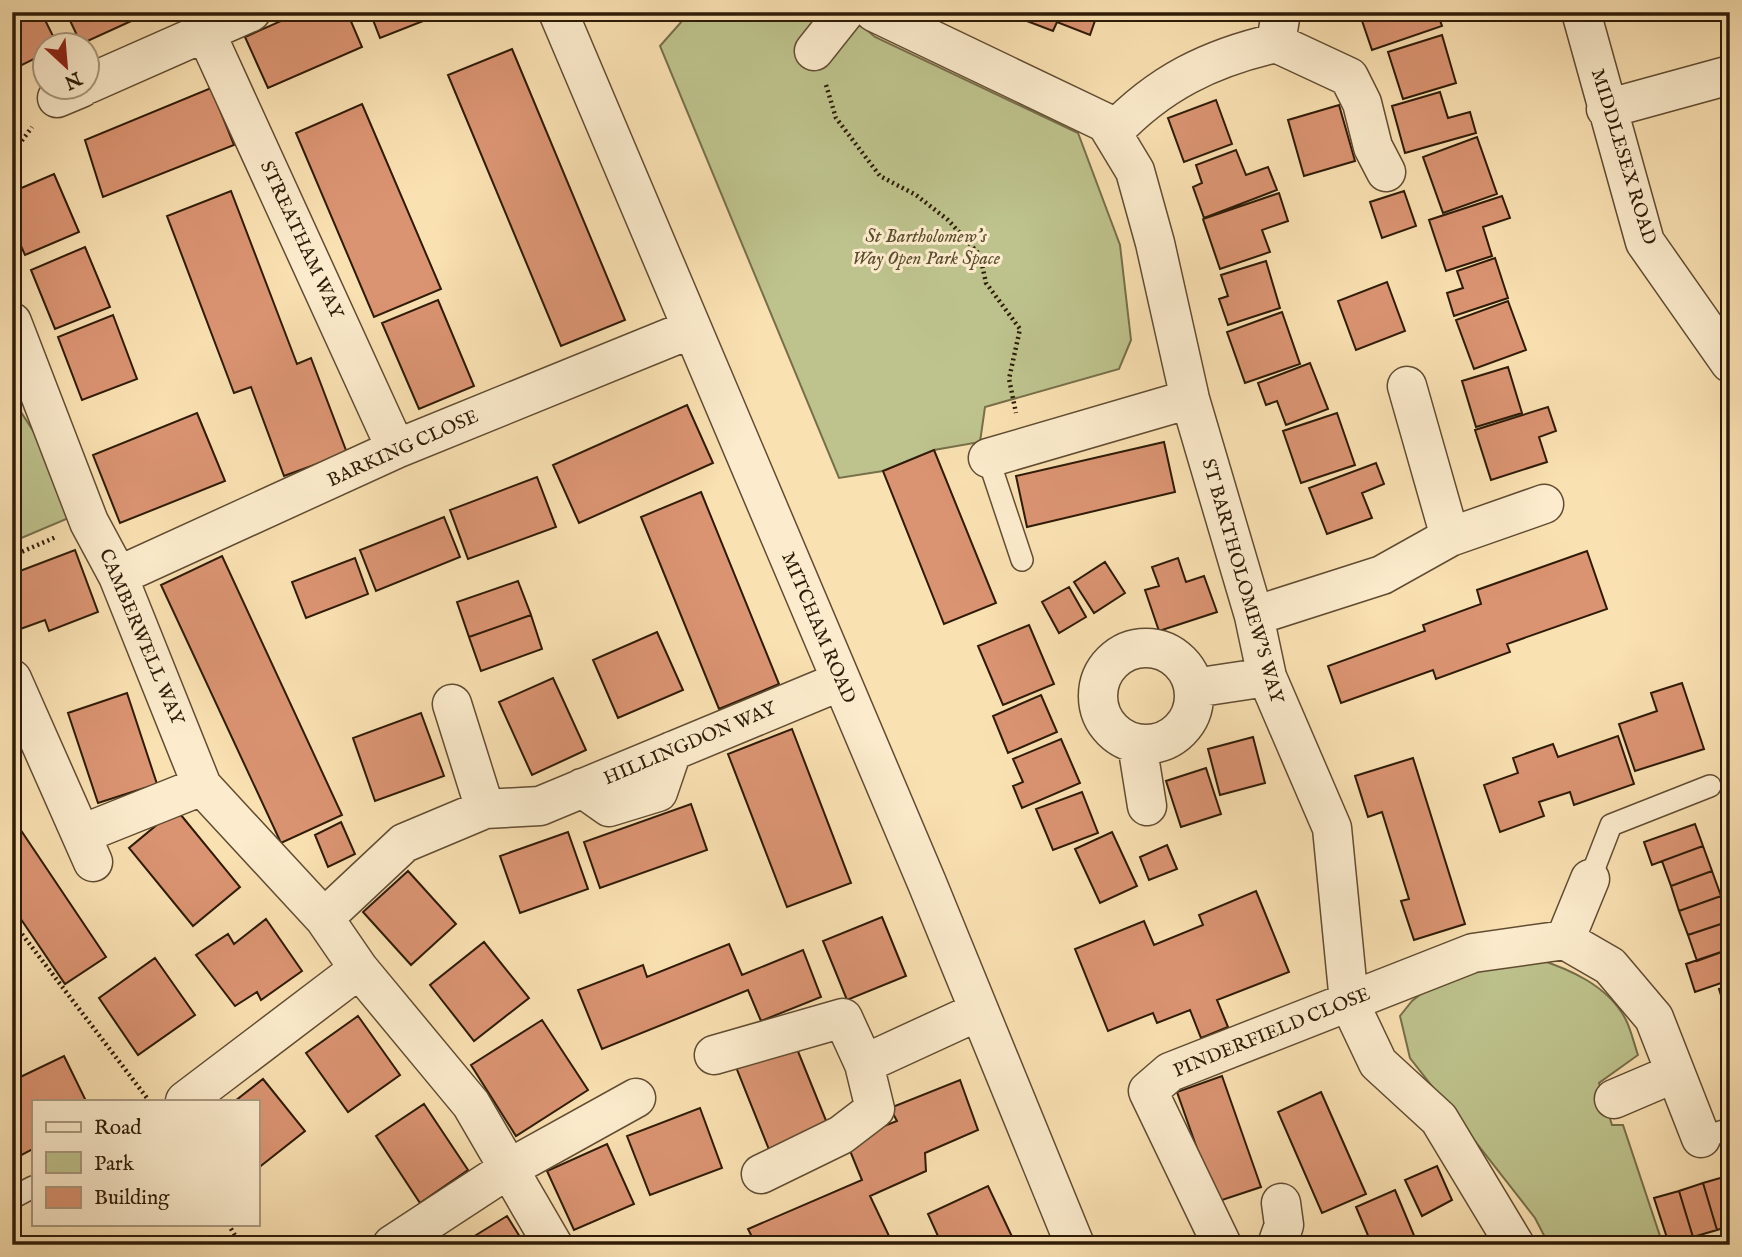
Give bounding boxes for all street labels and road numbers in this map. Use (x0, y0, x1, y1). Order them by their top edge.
street label: MIDDLESEX ROAD (1585, 66, 1661, 248)
street label: STREATHAM WAY (254, 157, 349, 324)
street label: BARKING CLOSE (324, 405, 482, 493)
street label: ST BARTHOLOMEW'S WAY (1196, 456, 1289, 707)
street label: CAMBERWELL WAY (93, 545, 189, 730)
street label: MITCHAM ROAD (775, 549, 861, 707)
street label: HILLINGDON WAY (600, 696, 781, 791)
street label: PINDERFIELD CLOSE (1170, 983, 1374, 1083)

